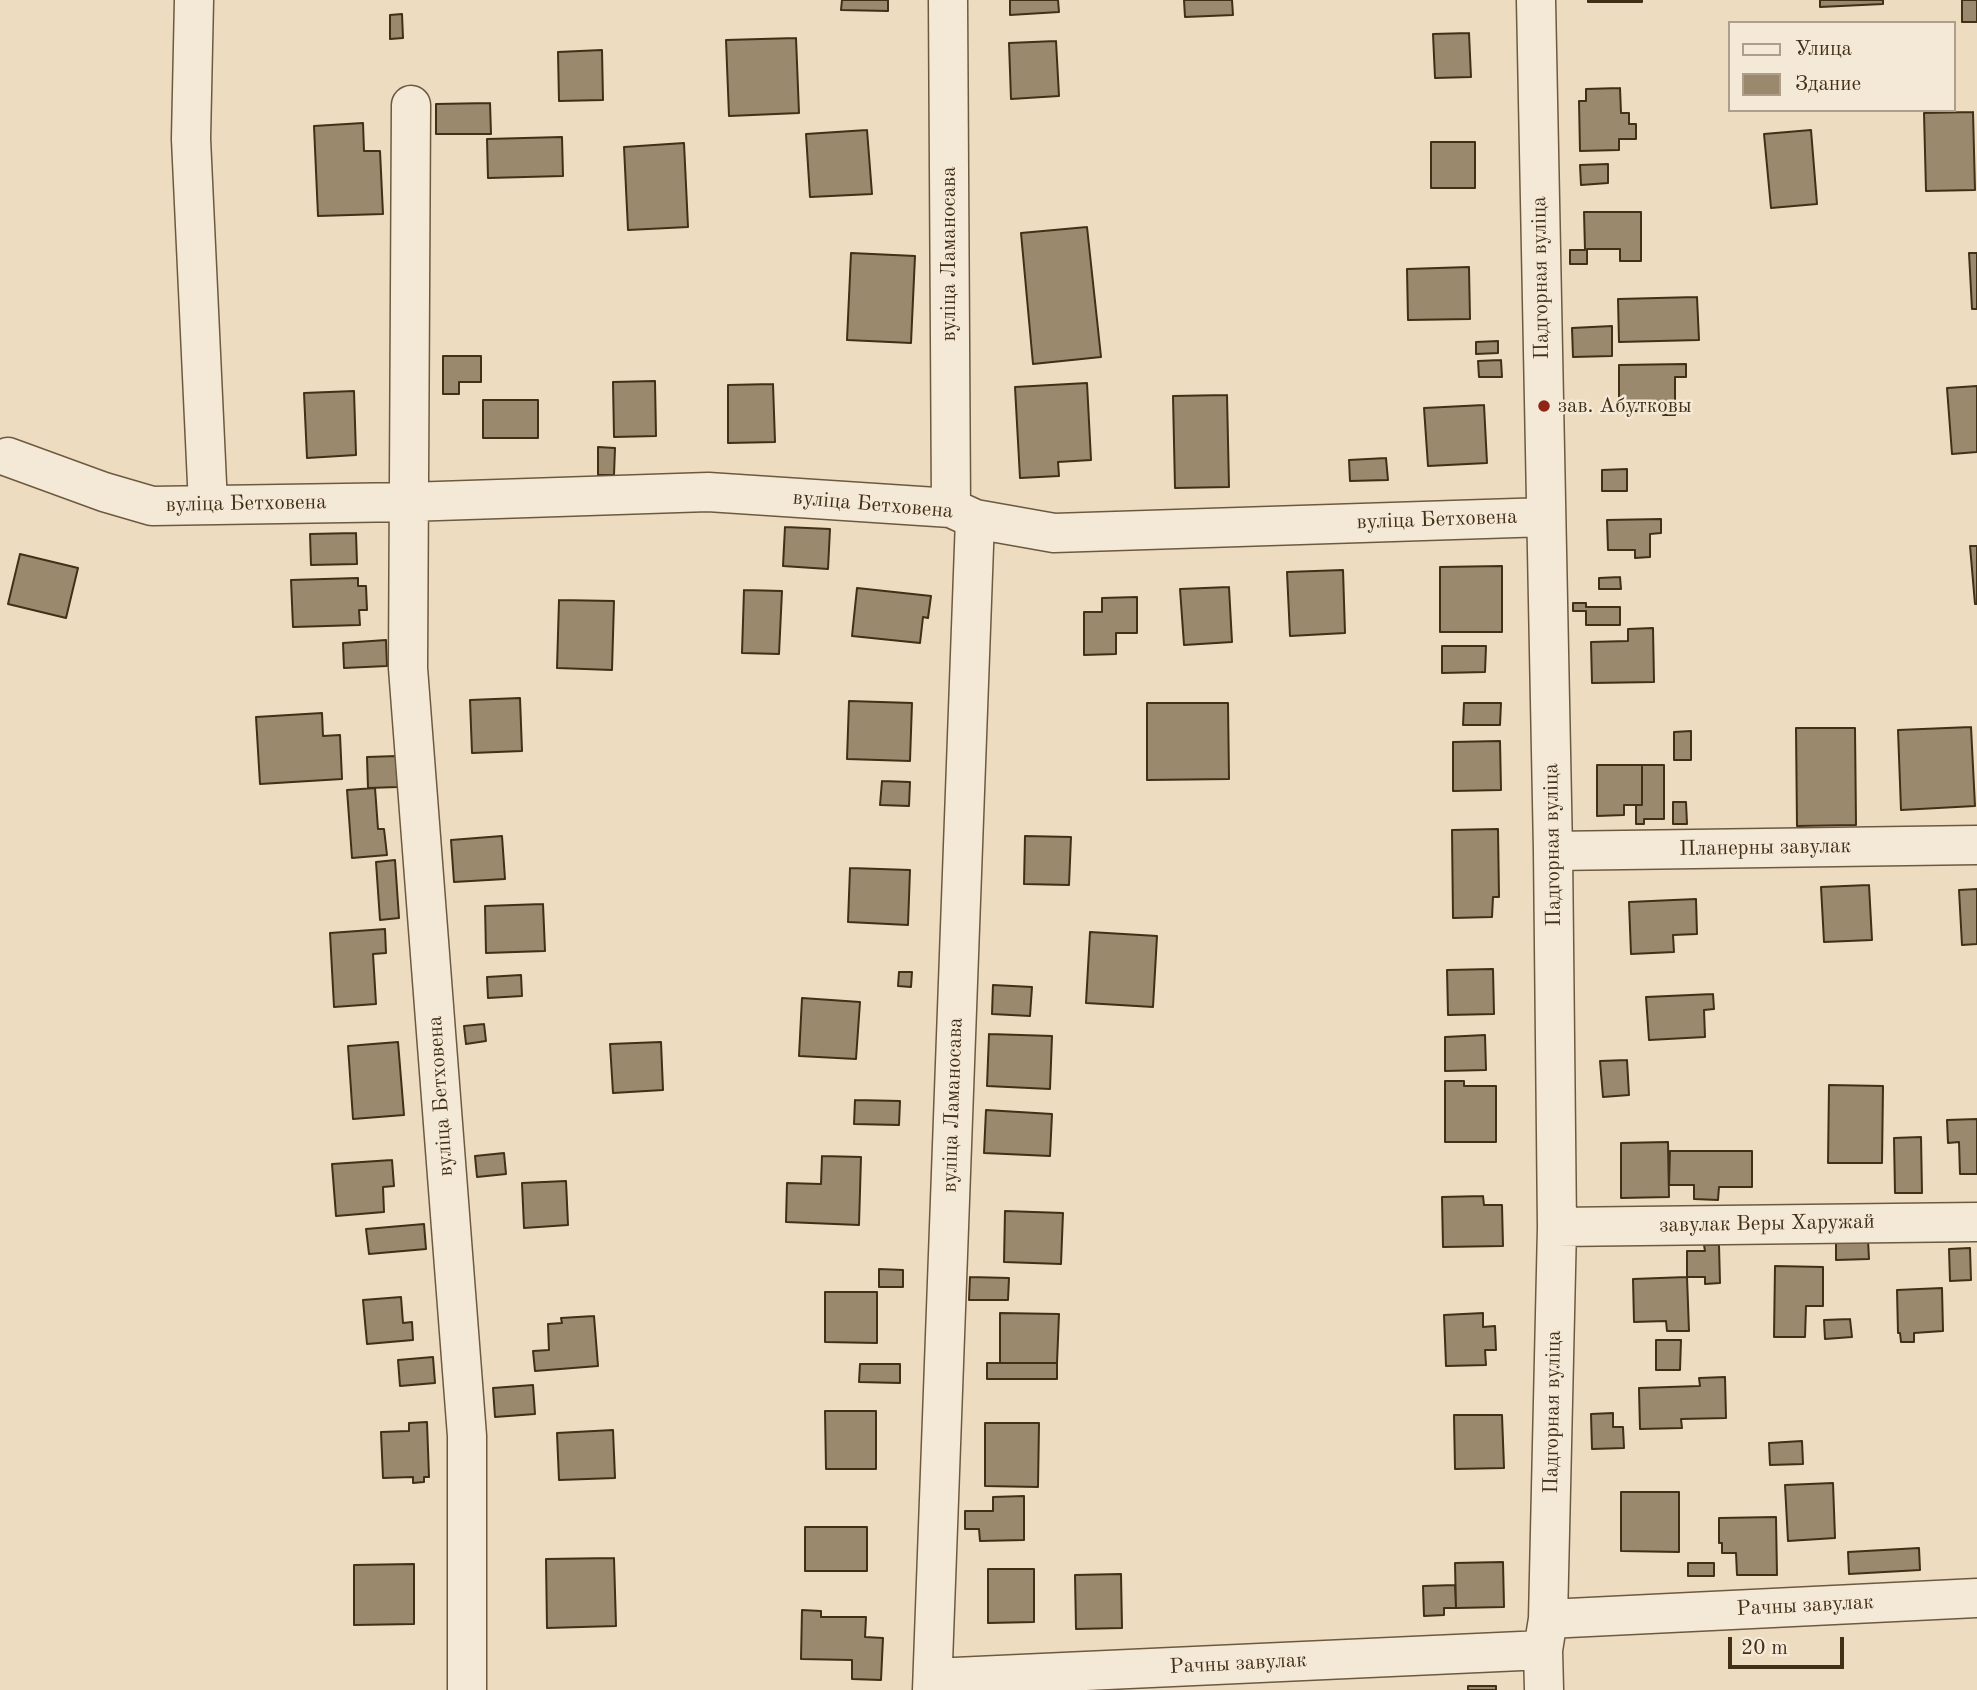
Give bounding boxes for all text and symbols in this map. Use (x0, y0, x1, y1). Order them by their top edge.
legend (1728, 21, 1956, 112)
text: Улица (1795, 39, 1852, 60)
text: Здание (1795, 74, 1861, 95)
street label: вуліца Ламаносава (936, 166, 962, 342)
street label: Падгорная вуліца (1527, 196, 1555, 360)
place label: зав. Абутковы (1558, 393, 1692, 419)
marker: зав. Абутковы (1536, 398, 1552, 414)
street label: вуліца Бетховена (792, 485, 954, 525)
street label: вуліца Бетховена (165, 490, 327, 518)
street label: вуліца Бетховена (1356, 505, 1518, 535)
street label: Падгорная вуліца (1539, 763, 1567, 927)
street label: Планерны завулак (1679, 834, 1851, 862)
street label: вуліца Бетховена (423, 1015, 459, 1177)
street label: вуліца Ламаносава (937, 1017, 969, 1193)
street label: завулак Веры Харужай (1659, 1210, 1875, 1238)
street label: Падгорная вуліца (1539, 1330, 1567, 1494)
street label: Рачны завулак (1736, 1590, 1874, 1622)
scale bar (1732, 1624, 1848, 1668)
text: 20 m (1741, 1638, 1788, 1659)
street label: Рачны завулак (1169, 1648, 1307, 1680)

